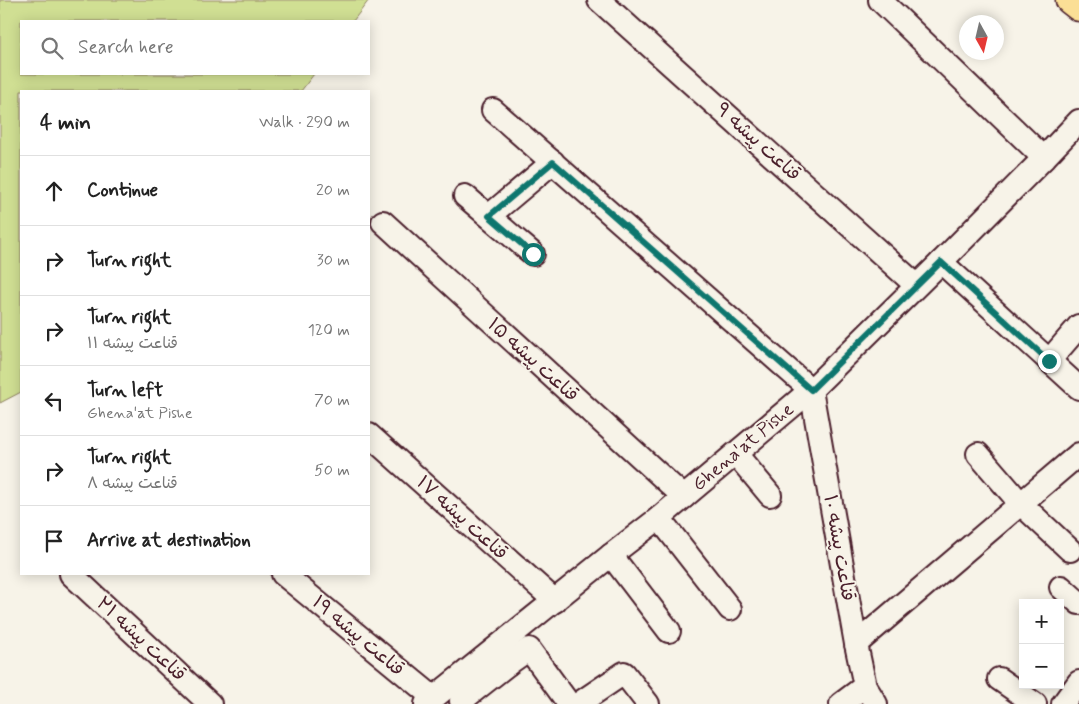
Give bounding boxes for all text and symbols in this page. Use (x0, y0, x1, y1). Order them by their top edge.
north arrow (959, 15, 1004, 60)
search box (20, 20, 370, 75)
icon: search (38, 34, 66, 62)
text: Search here (78, 35, 174, 60)
street label: قناعت پیشه ۹ (710, 97, 806, 187)
text: 4 min (40, 109, 91, 137)
text: Walk · 290 m (259, 112, 350, 133)
icon: ahead (40, 177, 68, 205)
text: Continue (87, 178, 158, 203)
text: 20 m (316, 180, 350, 201)
route start (522, 243, 545, 266)
icon: right (40, 247, 68, 275)
text: Turn right (87, 248, 171, 273)
text: 30 m (317, 250, 350, 271)
text: Turn right (87, 305, 171, 330)
street label: قناعت پیشه ۱۵ (482, 312, 584, 408)
icon: right (40, 317, 68, 345)
text: 120 m (308, 320, 350, 341)
text: قناعت پیشه ۱۱ (87, 333, 178, 354)
route end (1038, 350, 1061, 373)
text: Turn left (87, 378, 163, 403)
icon: left (40, 387, 68, 415)
text: 70 m (314, 390, 350, 411)
street label: Ghena'at Pishe (687, 397, 799, 497)
text: Ghena'at Pishe (87, 403, 193, 424)
text: Turn right (87, 445, 171, 470)
icon: right (40, 457, 68, 485)
text: 50 m (314, 460, 350, 481)
street label: قناعت پیشه ۱۷ (411, 470, 513, 566)
text: قناعت پیشه ۸ (87, 473, 178, 494)
street label: قناعت پیشه ۱۰ (817, 493, 861, 603)
icon: arrive (40, 527, 68, 555)
text: Arrive at destination (87, 528, 251, 553)
street label: قناعت پیشه ۱۹ (307, 590, 409, 682)
street label: قناعت پیشه ۲۱ (91, 591, 191, 687)
map controls (1019, 599, 1064, 689)
button: + (1019, 599, 1064, 644)
button: − (1019, 644, 1064, 689)

